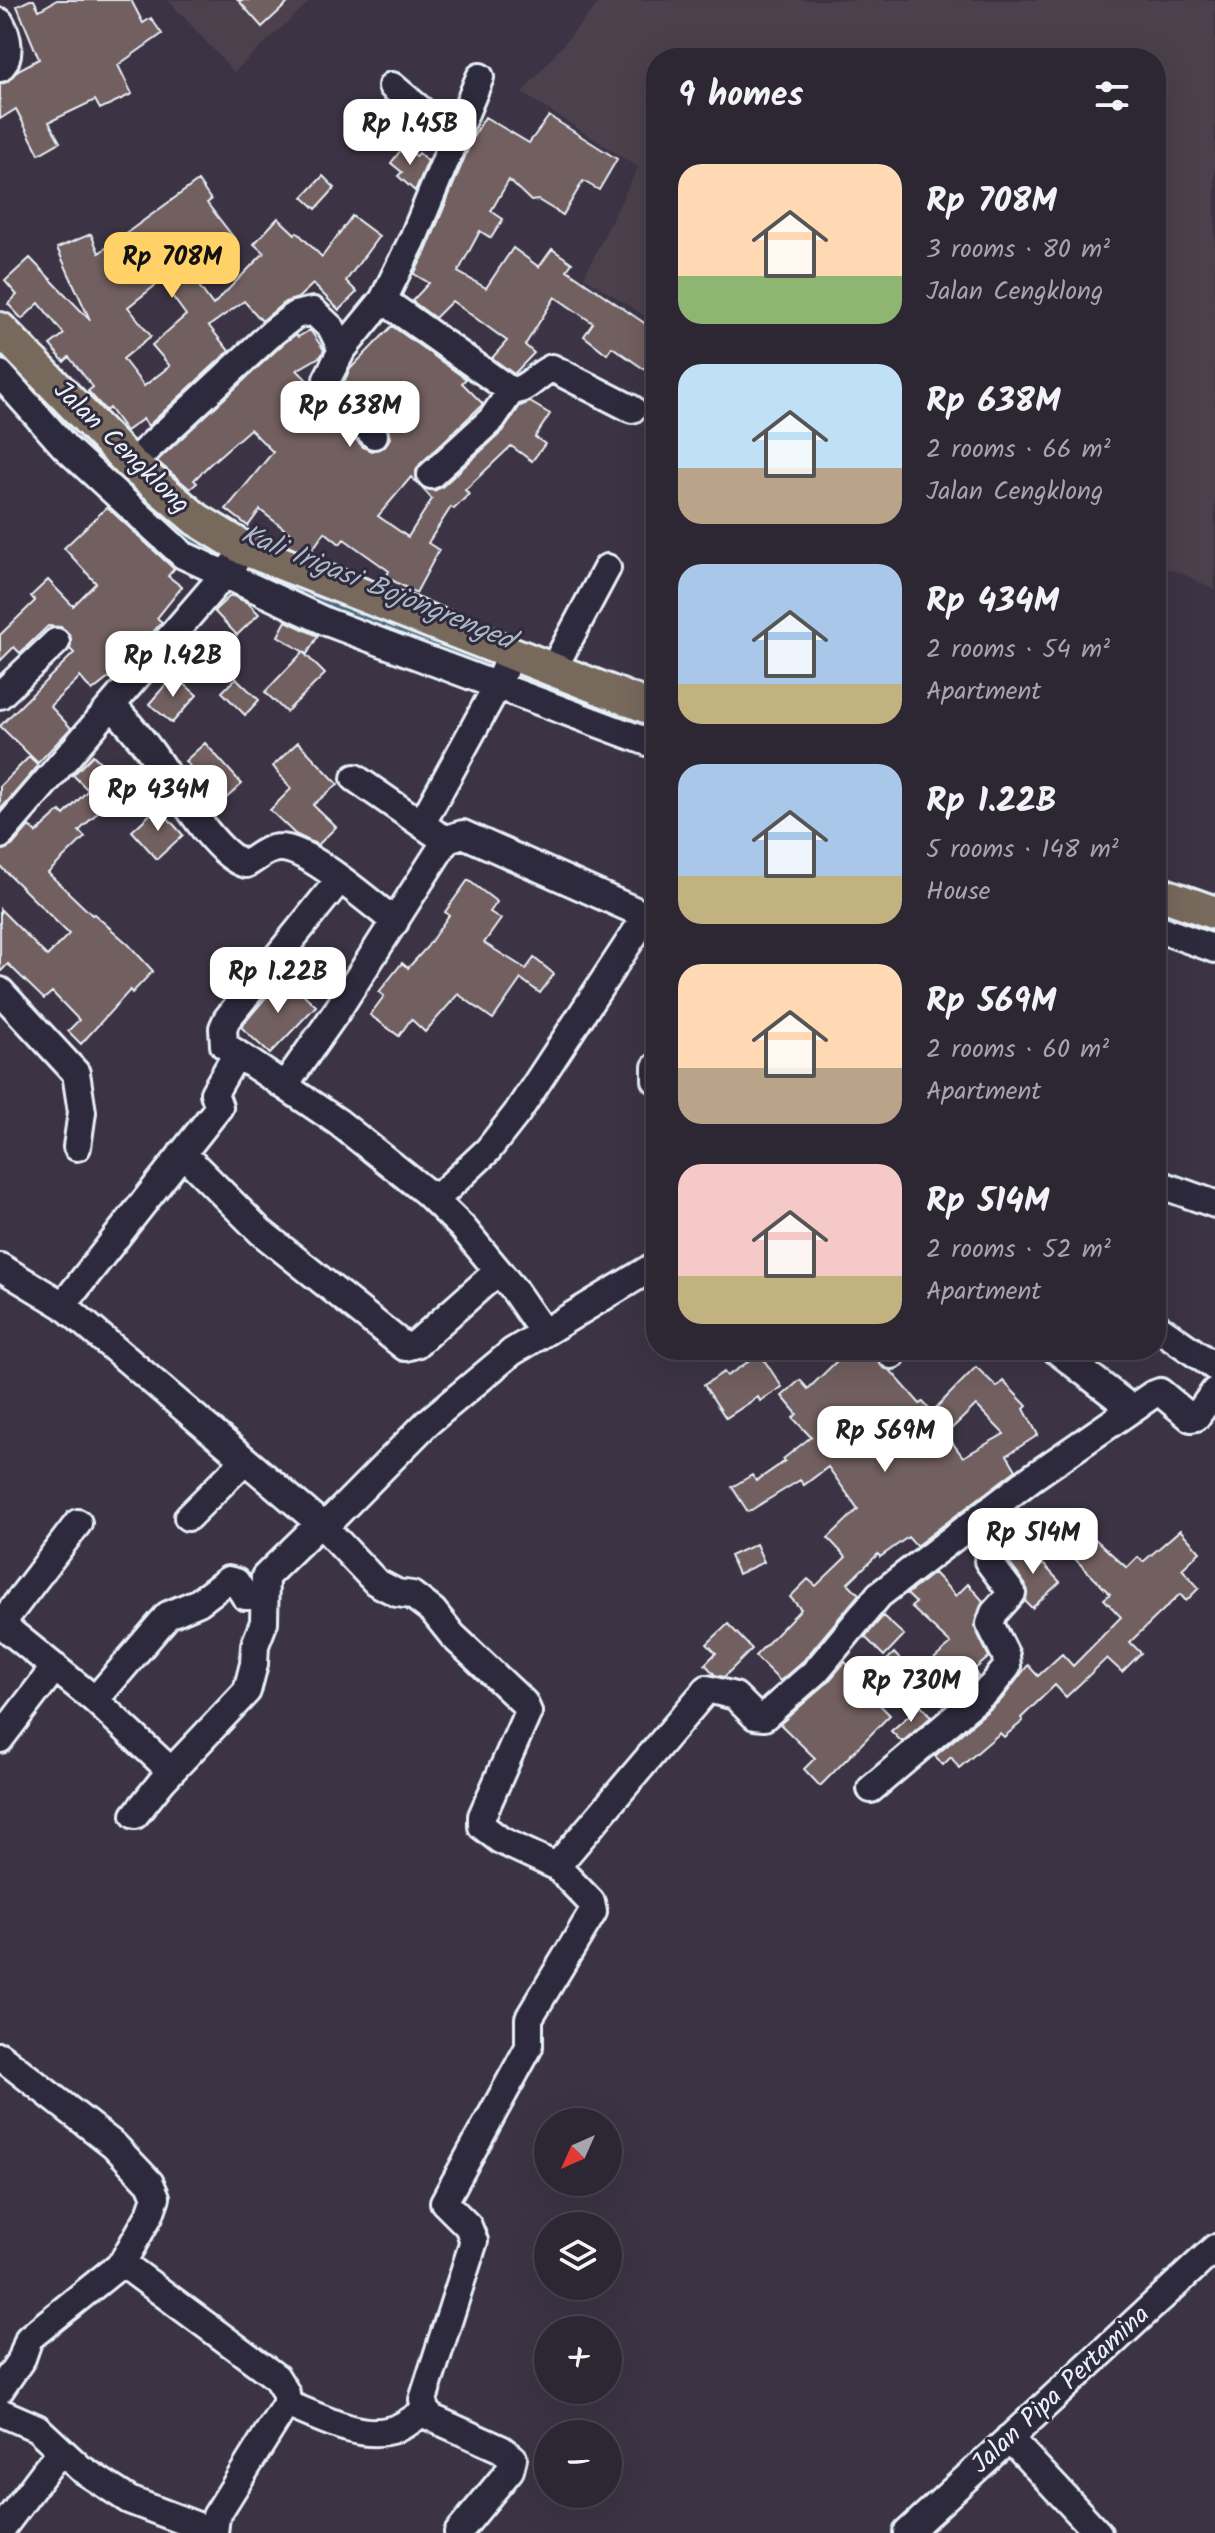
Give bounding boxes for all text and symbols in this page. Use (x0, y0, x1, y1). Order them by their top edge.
text: 9 homes (678, 69, 803, 123)
icon: filters (1090, 74, 1134, 118)
pin: Rp 1.45B (327, 99, 493, 167)
text: Rp 1.45B (361, 104, 459, 146)
text: Rp 708M (926, 175, 1057, 229)
icon: home (742, 196, 838, 292)
text: 3 rooms · 80 m² (926, 229, 1110, 271)
pin: Rp 708M (98, 232, 246, 300)
text: Rp 708M (122, 237, 222, 279)
text: Jalan Cengklong (926, 271, 1103, 313)
street label: Jalan Cengklong (43, 371, 199, 525)
text: Rp 638M (926, 375, 1061, 429)
pin: Rp 638M (276, 381, 424, 449)
text: Rp 638M (299, 386, 401, 428)
icon: home (742, 396, 838, 492)
text: 2 rooms · 66 m² (926, 429, 1111, 471)
text: Jalan Cengklong (926, 471, 1103, 513)
water label: Kali Irigasi Bojongrenged (234, 513, 526, 666)
text: Rp 434M (926, 575, 1059, 629)
icon: home (742, 596, 838, 692)
text: 2 rooms · 54 m² (926, 629, 1110, 671)
pin: Rp 1.42B (90, 631, 256, 699)
text: Rp 1.42B (123, 636, 223, 678)
text: Apartment (926, 671, 1041, 713)
pin: Rp 434M (84, 765, 232, 833)
text: Rp 434M (107, 770, 209, 812)
text: Rp 1.22B (926, 775, 1057, 829)
icon: home (742, 796, 838, 892)
text: 5 rooms · 148 m² (926, 829, 1119, 871)
text: House (926, 871, 990, 913)
pin: Rp 1.22B (195, 947, 361, 1015)
text: Rp 1.22B (228, 952, 328, 994)
text: Rp 569M (926, 975, 1056, 1029)
icon: home (742, 996, 838, 1092)
text: 2 rooms · 60 m² (926, 1029, 1109, 1071)
text: Apartment (926, 1071, 1041, 1113)
text: Rp 514M (926, 1175, 1050, 1229)
icon: home (742, 1196, 838, 1292)
text: 2 rooms · 52 m² (926, 1229, 1111, 1271)
text: Apartment (926, 1271, 1041, 1313)
pin: Rp 569M (811, 1406, 959, 1474)
text: Rp 569M (835, 1411, 935, 1453)
pin: Rp 514M (959, 1508, 1107, 1576)
text: Rp 514M (986, 1513, 1080, 1555)
pin: Rp 730M (837, 1656, 985, 1724)
text: Rp 730M (861, 1661, 961, 1703)
north arrow (534, 2108, 622, 2196)
map controls (534, 2108, 622, 2508)
button: layers (534, 2212, 622, 2300)
street label: Jalan Pipa Pertamina (962, 2295, 1160, 2485)
button: + (534, 2316, 622, 2404)
button: − (534, 2420, 622, 2508)

